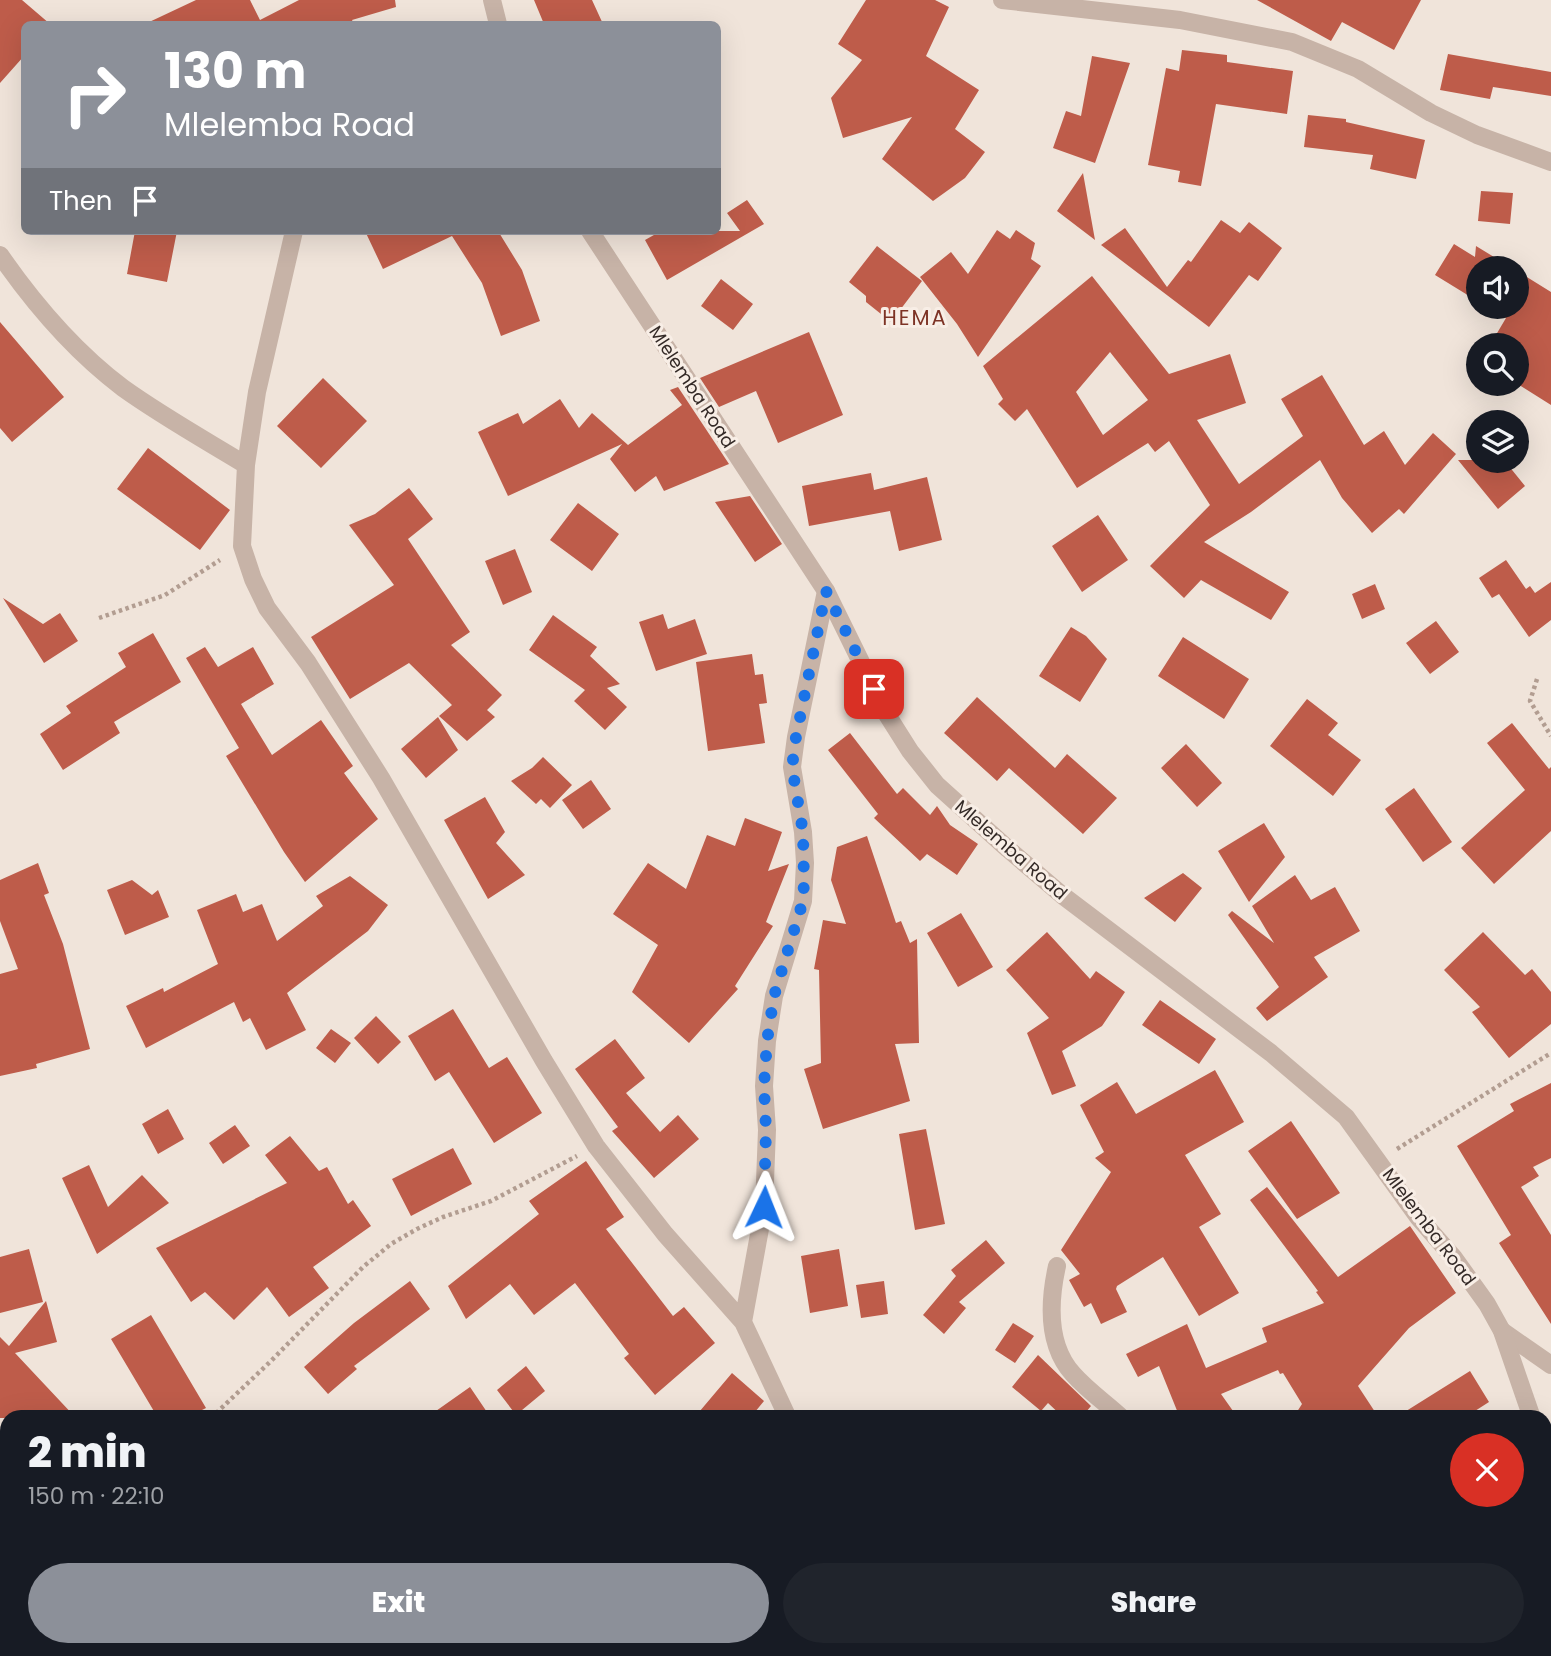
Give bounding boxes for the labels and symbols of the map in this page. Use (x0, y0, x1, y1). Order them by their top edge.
district label: HEMA (882, 303, 948, 332)
street label: Mlelemba Road (643, 321, 741, 453)
pin (844, 659, 904, 719)
street label: Mlelemba Road (950, 794, 1073, 905)
street label: Mlelemba Road (1377, 1163, 1482, 1291)
position arrow (727, 1170, 801, 1244)

